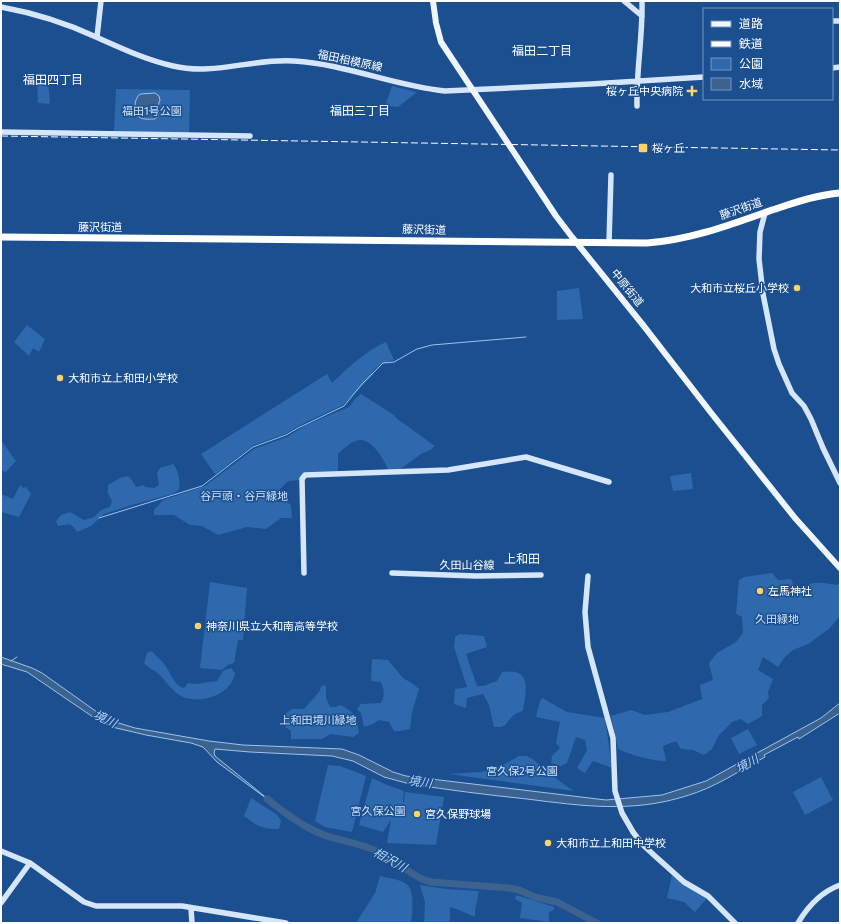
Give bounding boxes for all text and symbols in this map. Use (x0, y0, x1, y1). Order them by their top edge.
legend (703, 8, 833, 100)
text: 道路 (739, 17, 763, 31)
text: 鉄道 (739, 37, 763, 51)
district label: 福田二丁目 (512, 44, 572, 58)
street label: 福田相模原線 (316, 48, 384, 74)
text: 公園 (739, 57, 763, 71)
district label: 福田四丁目 (23, 73, 83, 87)
text: 水域 (739, 77, 763, 91)
place label: 桜ヶ丘中央病院 (606, 85, 683, 98)
marker: 桜ヶ丘中央病院 (686, 85, 698, 97)
district label: 福田三丁目 (330, 104, 390, 118)
park label: 福田1号公園 (122, 105, 182, 118)
marker: 桜ヶ丘 (637, 142, 649, 154)
place label: 桜ヶ丘 (652, 142, 685, 155)
street label: 藤沢街道 (718, 196, 764, 222)
street label: 藤沢街道 (78, 221, 122, 234)
street label: 藤沢街道 (402, 223, 446, 237)
street label: 中原街道 (608, 267, 646, 309)
place label: 大和市立桜丘小学校 (690, 282, 789, 295)
marker: 大和市立桜丘小学校 (792, 283, 802, 293)
place label: 大和市立上和田小学校 (68, 372, 178, 385)
marker: 大和市立上和田小学校 (55, 373, 65, 383)
park label: 谷戸頭・谷戸緑地 (200, 490, 288, 503)
district label: 上和田 (504, 552, 540, 566)
street label: 久田山谷線 (440, 559, 495, 572)
place label: 左馬神社 (768, 585, 812, 598)
marker: 左馬神社 (755, 586, 765, 596)
park label: 久田緑地 (755, 613, 799, 626)
place label: 神奈川県立大和南高等学校 (206, 620, 338, 633)
marker: 神奈川県立大和南高等学校 (193, 621, 203, 631)
water label: 境川 (91, 708, 121, 731)
park label: 上和田境川緑地 (280, 714, 357, 727)
water label: 境川 (733, 751, 763, 776)
park label: 宮久保2号公園 (486, 765, 558, 778)
water label: 境川 (407, 773, 435, 791)
park label: 宮久保公園 (351, 805, 406, 818)
place label: 宮久保野球場 (425, 808, 491, 821)
marker: 宮久保野球場 (412, 809, 422, 819)
place label: 大和市立上和田中学校 (556, 837, 666, 850)
marker: 大和市立上和田中学校 (543, 838, 553, 848)
water label: 相沢川 (371, 845, 411, 876)

